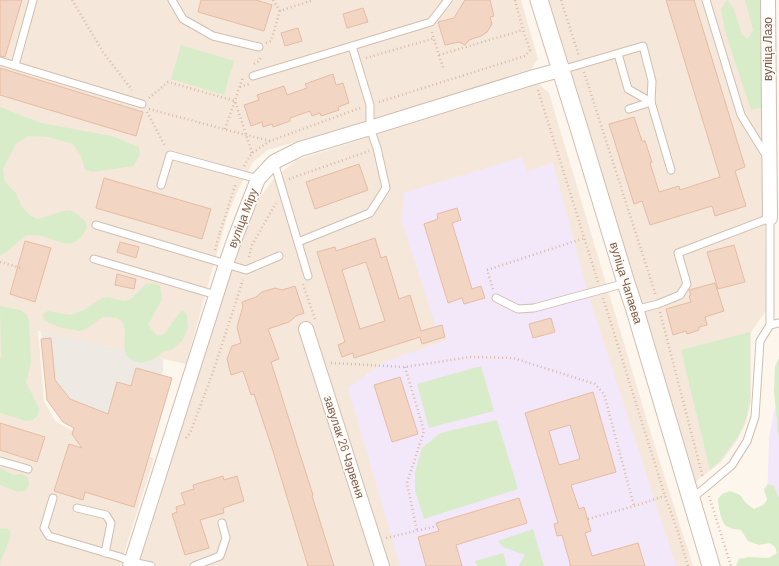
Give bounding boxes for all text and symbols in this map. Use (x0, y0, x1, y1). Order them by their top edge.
street label: вуліца Лазо (760, 17, 775, 81)
street label: вуліца Міру (224, 186, 261, 250)
street label: вуліца Чапаева (607, 240, 646, 326)
street label: завулак 26 Чэрвеня (321, 394, 368, 500)

